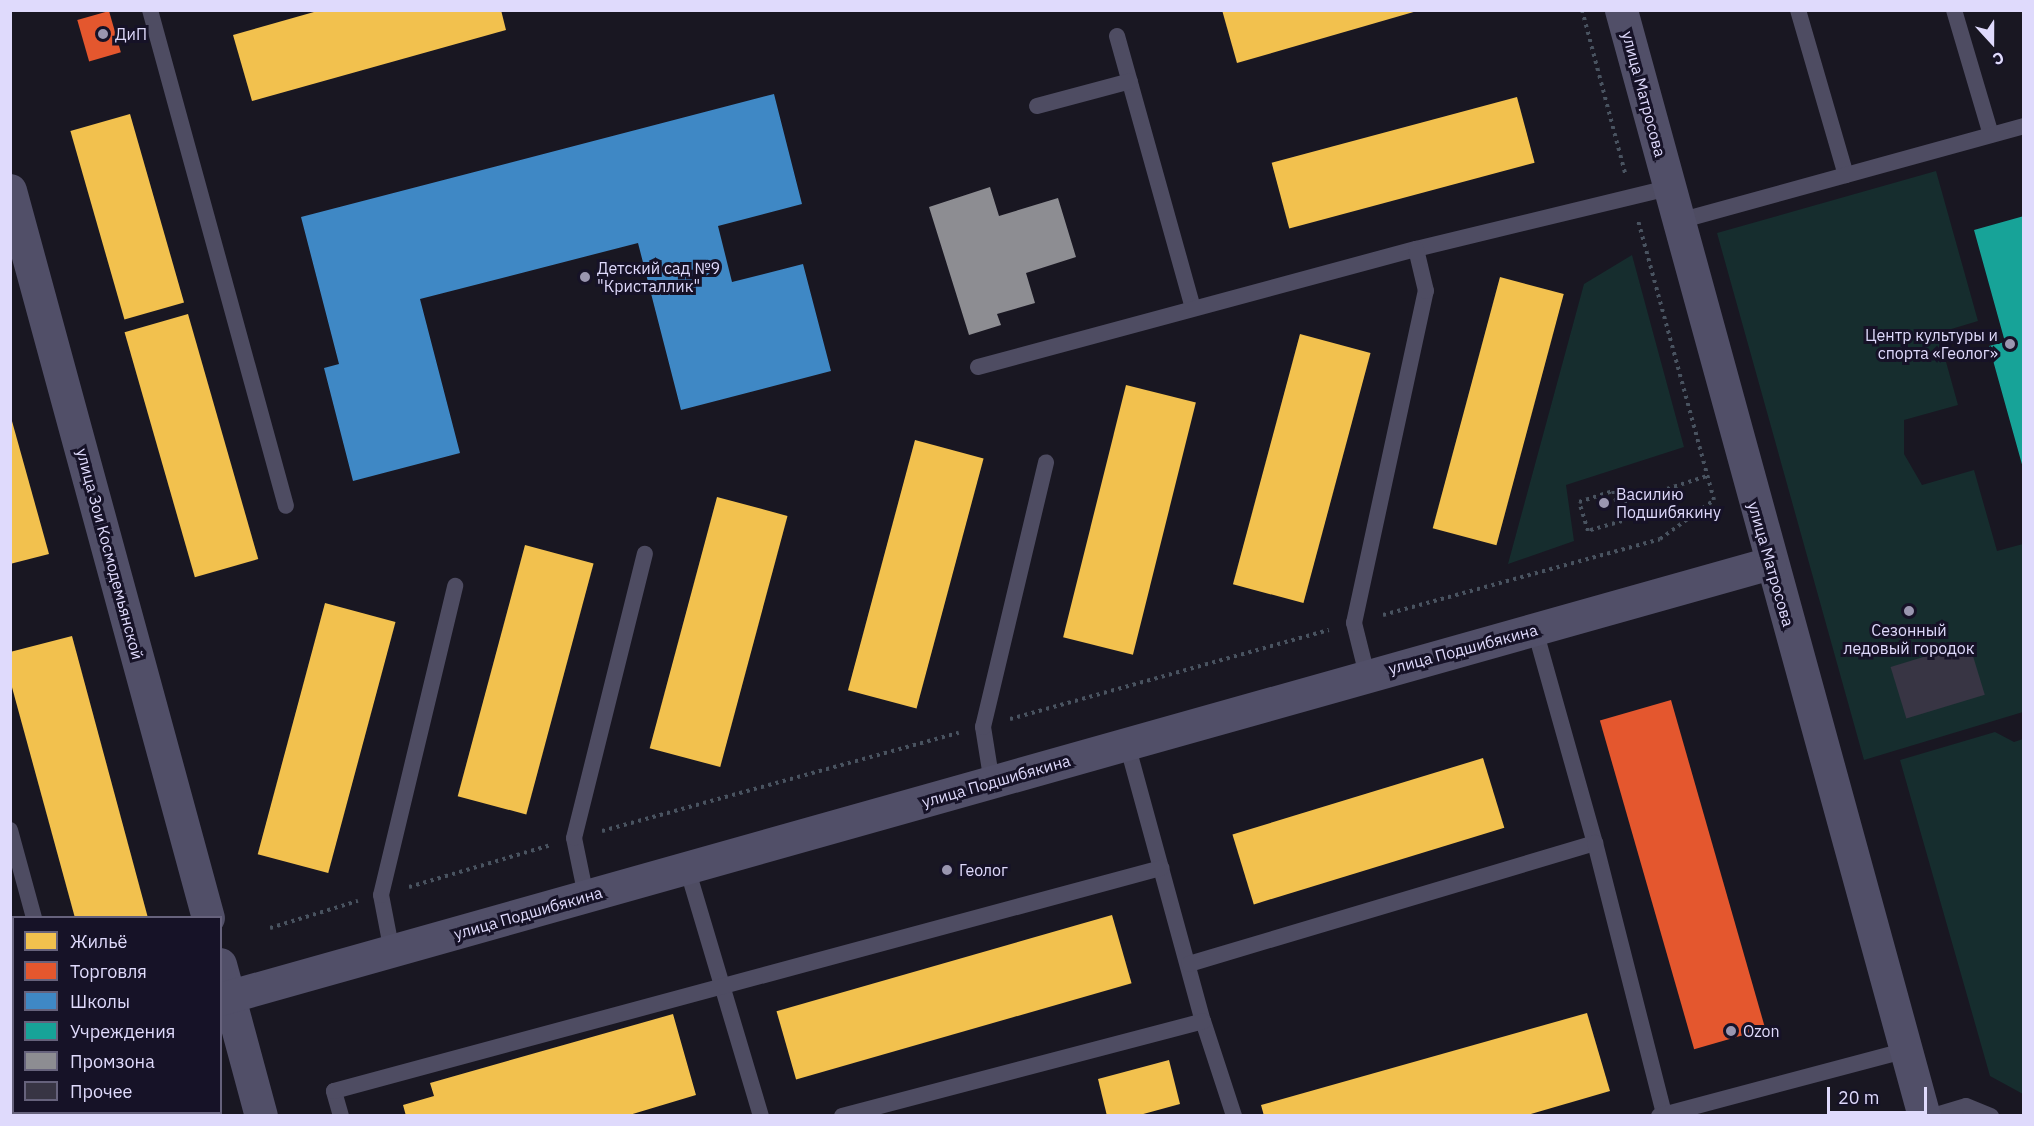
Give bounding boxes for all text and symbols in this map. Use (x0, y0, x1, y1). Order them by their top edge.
north arrow (1962, 12, 2022, 72)
place label: ДиП (115, 24, 147, 44)
marker: ДиП (96, 27, 110, 41)
street label: улица Матросова (1618, 29, 1670, 159)
text: С (1990, 48, 2007, 70)
place label: Детский сад №9 "Кристаллик" (597, 258, 720, 296)
marker: Детский сад №9 "Кристаллик" (578, 270, 592, 284)
place label: Центр культуры и спорта «Геолог» (1865, 325, 1998, 363)
marker: Центр культуры и спорта «Геолог» (2003, 337, 2017, 351)
street label: улица Зои Космодемьянской (73, 446, 147, 662)
place label: Василию Подшибякину (1616, 484, 1721, 522)
marker: Василию Подшибякину (1597, 496, 1611, 510)
street label: улица Матросова (1744, 499, 1798, 629)
marker: Сезонный ледовый городок (1902, 604, 1916, 618)
street label: улица Подшибякина (1386, 620, 1540, 678)
place label: Сезонный ледовый городок (1843, 620, 1975, 658)
street label: улица Подшибякина (920, 751, 1072, 811)
place label: Геолог (959, 860, 1008, 880)
marker: Геолог (940, 863, 954, 877)
street label: улица Подшибякина (452, 883, 604, 943)
legend (12, 916, 222, 1114)
text: Жильё (70, 930, 127, 953)
text: Торговля (70, 960, 147, 983)
text: Школы (70, 990, 130, 1013)
text: Учреждения (70, 1020, 175, 1043)
place label: Ozon (1743, 1021, 1780, 1041)
marker: Ozon (1724, 1024, 1738, 1038)
text: Промзона (70, 1050, 155, 1073)
scale bar (1830, 1075, 1930, 1113)
text: Прочее (70, 1080, 132, 1103)
text: 20 m (1838, 1086, 1880, 1109)

